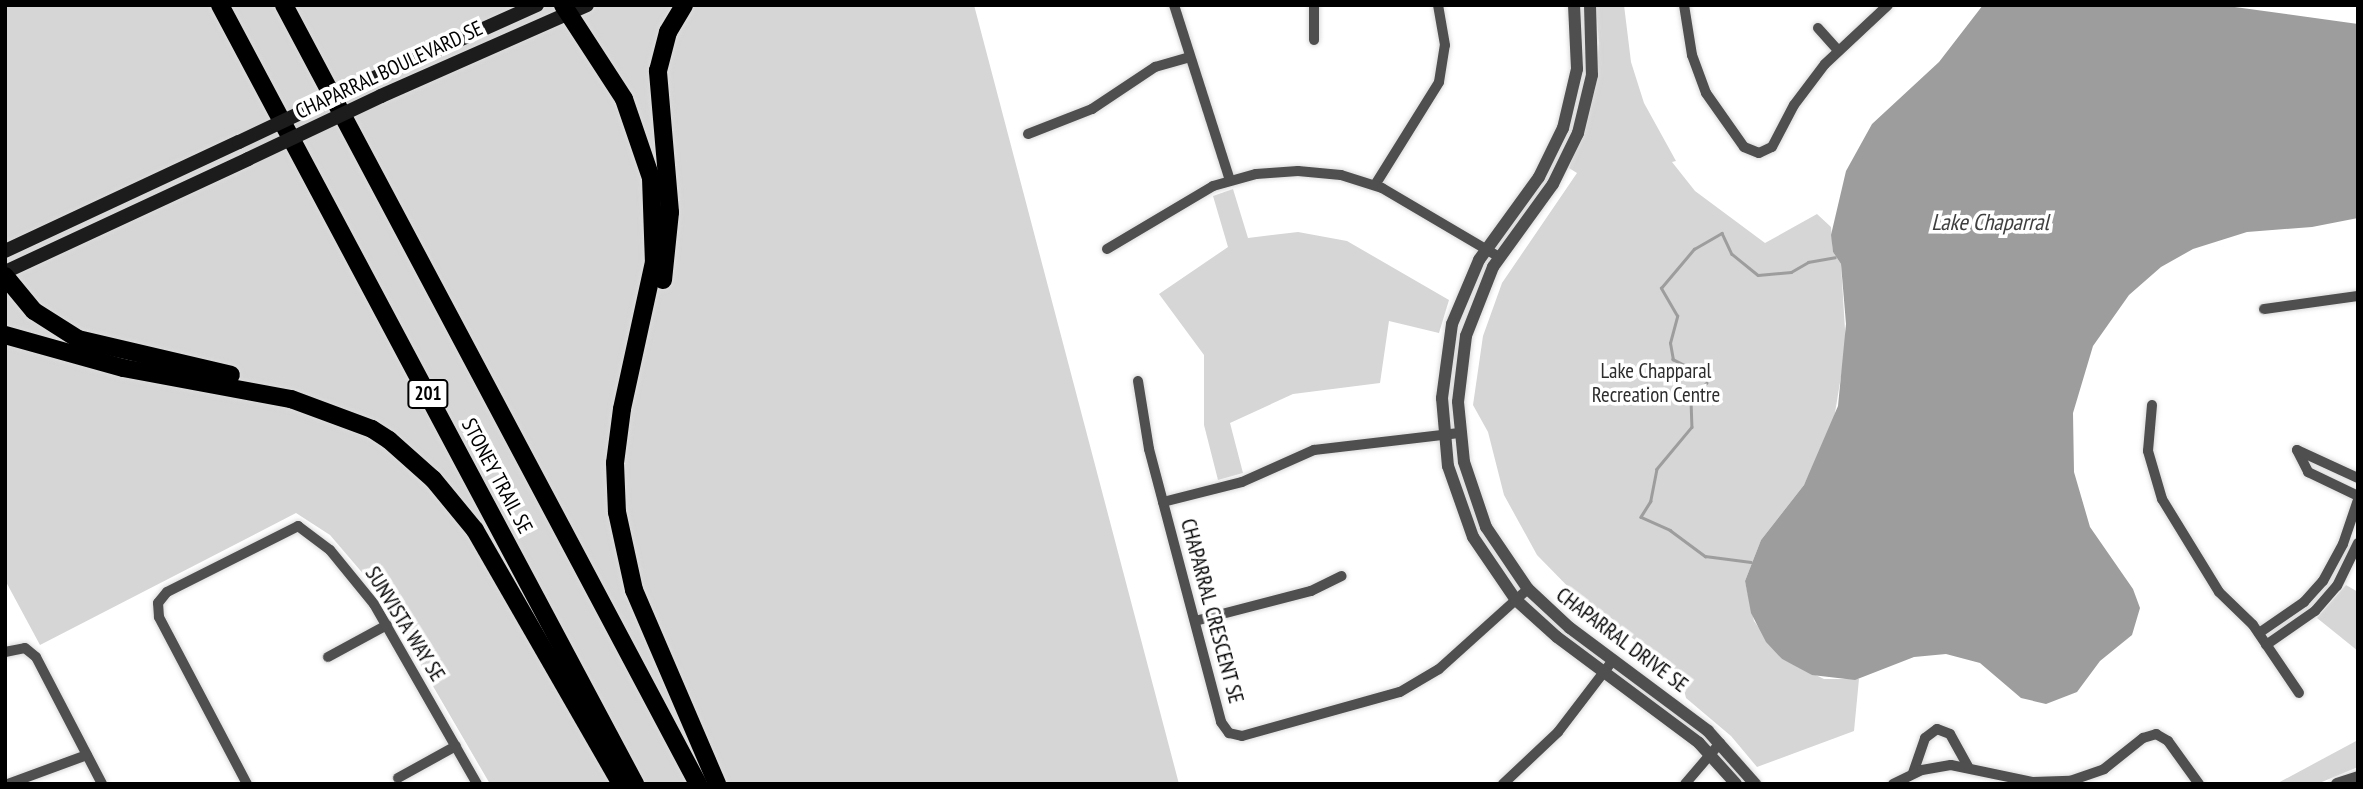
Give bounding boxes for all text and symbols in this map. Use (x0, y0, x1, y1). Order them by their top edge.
street label: CHAPARRAL BOULEVARD SE (291, 15, 487, 125)
water label: Lake Chaparral (1931, 208, 2049, 236)
park label: Lake Chapparal Recreation Centre (1592, 358, 1720, 408)
road number: 201 (407, 378, 449, 410)
street label: STONEY TRAIL SE (456, 413, 538, 539)
street label: CHAPARRAL CRESCENT SE (1175, 515, 1249, 707)
street label: SUNVISTA WAY SE (359, 561, 451, 687)
street label: CHAPARRAL DRIVE SE (1551, 582, 1693, 698)

